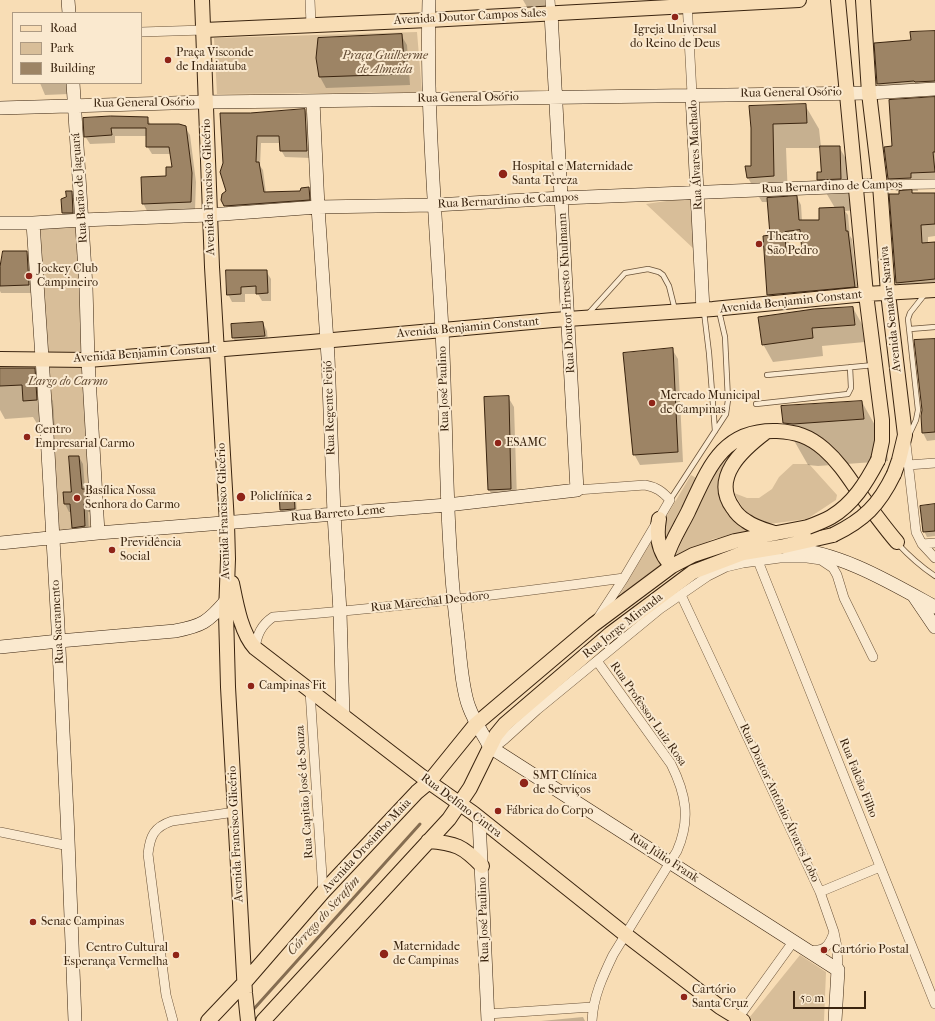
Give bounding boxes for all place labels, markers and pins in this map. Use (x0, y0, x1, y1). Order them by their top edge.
marker: Igreja Universal do Reino de Deus (670, 12, 680, 22)
place label: Igreja Universal do Reino de Deus (630, 23, 720, 51)
place label: Praça Visconde de Indaiatuba (176, 46, 254, 74)
marker: Praça Visconde de Indaiatuba (163, 55, 173, 65)
place label: Hospital e Maternidade Santa Tereza (512, 160, 633, 188)
marker: Hospital e Maternidade Santa Tereza (497, 168, 509, 180)
place label: Theatro São Pedro (767, 230, 818, 258)
marker: Theatro São Pedro (754, 239, 764, 249)
place label: Jockey Club Campineiro (37, 262, 98, 290)
marker: Jockey Club Campineiro (24, 271, 34, 281)
place label: Mercado Municipal de Campinas (660, 389, 760, 417)
marker: Mercado Municipal de Campinas (647, 398, 657, 408)
place label: Centro Empresarial Carmo (35, 423, 135, 451)
marker: Centro Empresarial Carmo (22, 432, 32, 442)
place label: ESAMC (506, 436, 546, 450)
marker: ESAMC (493, 438, 503, 448)
place label: Basílica Nossa Senhora do Carmo (85, 484, 180, 512)
place label: Policlínica 2 (250, 490, 312, 504)
marker: Policlínica 2 (235, 491, 247, 503)
marker: Basílica Nossa Senhora do Carmo (72, 493, 82, 503)
place label: Previdência Social (120, 536, 181, 564)
marker: Previdência Social (107, 545, 117, 555)
place label: Campinas Fit (259, 679, 326, 693)
marker: Campinas Fit (246, 681, 256, 691)
place label: SMT Clínica de Serviços (533, 769, 597, 797)
marker: SMT Clínica de Serviços (518, 777, 530, 789)
place label: Fábrica do Corpo (506, 804, 593, 818)
marker: Fábrica do Corpo (493, 806, 503, 816)
place label: Senac Campinas (41, 915, 124, 929)
marker: Senac Campinas (28, 917, 38, 927)
place label: Maternidade de Campinas (393, 940, 460, 968)
place label: Centro Cultural Esperança Vermelha (63, 941, 168, 969)
place label: Cartório Postal (832, 943, 909, 957)
marker: Cartório Postal (819, 945, 829, 955)
marker: Maternidade de Campinas (378, 948, 390, 960)
marker: Centro Cultural Esperança Vermelha (171, 950, 181, 960)
place label: Cartório Santa Cruz (692, 983, 748, 1011)
marker: Cartório Santa Cruz (679, 992, 689, 1002)

